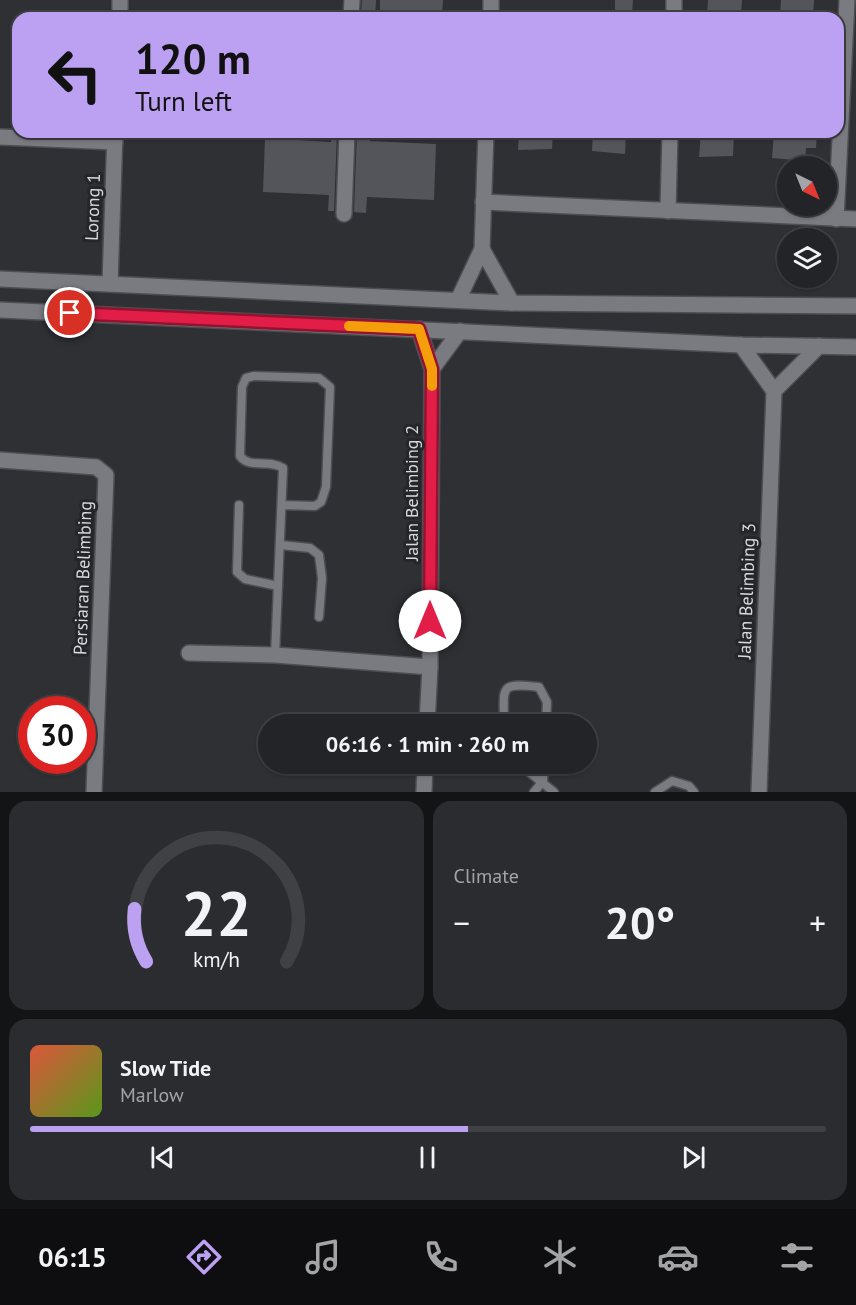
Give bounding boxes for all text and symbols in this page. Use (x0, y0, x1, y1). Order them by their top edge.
text: 120 m (135, 31, 251, 86)
icon: left (36, 36, 114, 114)
text: Turn left (135, 84, 232, 118)
north arrow (777, 156, 837, 216)
map controls (777, 156, 837, 288)
street label: Lorong 1 (80, 173, 105, 241)
button: layers (777, 228, 837, 288)
pin (44, 287, 95, 338)
icon: arrive (53, 296, 86, 329)
street label: Jalan Belimbing 2 (400, 425, 423, 562)
street label: Persiaran Belimbing (68, 501, 97, 655)
street label: Jalan Belimbing 3 (733, 523, 760, 660)
position arrow (398, 589, 462, 653)
speed limit sign: 30 (18, 696, 96, 774)
text: 06:16 · 1 min · 260 m (326, 730, 529, 758)
text: Climate (454, 863, 519, 889)
text: 22 (181, 872, 252, 953)
text: 20° (604, 893, 675, 951)
text: − (454, 901, 470, 944)
text: + (809, 901, 826, 944)
text: km/h (193, 946, 240, 974)
text: Slow Tide (120, 1054, 211, 1082)
text: Marlow (120, 1082, 184, 1108)
icon: previous (146, 1141, 179, 1174)
icon: pause (411, 1141, 444, 1174)
icon: next (677, 1141, 710, 1174)
icon: directions (183, 1236, 225, 1278)
icon: music (302, 1236, 344, 1278)
icon: phone (420, 1236, 462, 1278)
icon: climate (539, 1236, 581, 1278)
icon: car (657, 1236, 699, 1278)
icon: filters (776, 1236, 818, 1278)
text: 06:15 (38, 1240, 107, 1274)

